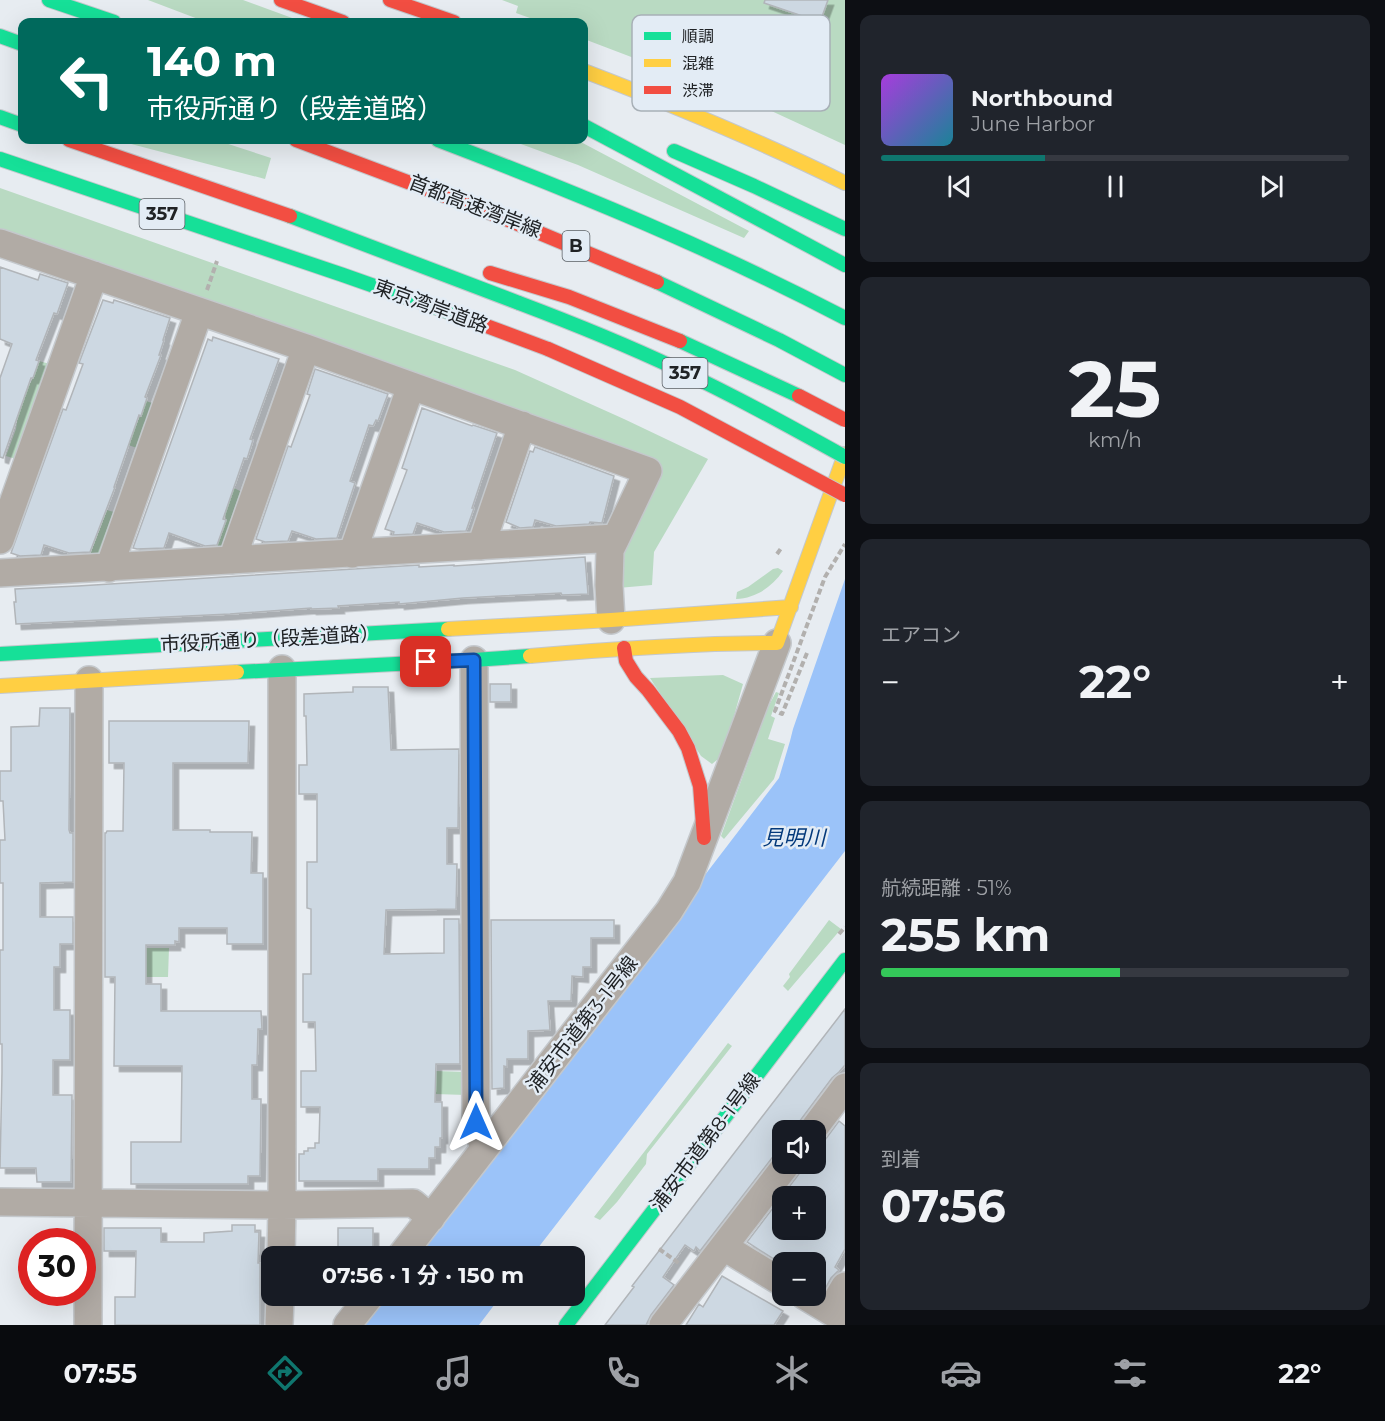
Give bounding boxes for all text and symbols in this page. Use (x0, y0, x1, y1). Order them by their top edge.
legend (632, 15, 830, 111)
text: 順調 (682, 27, 714, 46)
text: 140 m (147, 35, 277, 87)
icon: left (48, 42, 126, 120)
text: 混雑 (682, 54, 714, 73)
text: 渋滞 (682, 81, 714, 100)
text: Northbound (971, 85, 1113, 112)
text: 市役所通り（段差道路） (147, 92, 444, 125)
text: June Harbor (971, 112, 1095, 136)
street label: 首都高速湾岸線 (405, 170, 545, 242)
icon: previous (943, 170, 976, 203)
icon: pause (1099, 170, 1132, 203)
icon: next (1255, 170, 1288, 203)
road number: 357 (140, 199, 184, 229)
road number: B (562, 231, 590, 261)
street label: 東京湾岸道路 (371, 274, 491, 338)
text: 25 (1069, 341, 1161, 437)
road number: 357 (662, 358, 708, 388)
text: km/h (1088, 428, 1142, 452)
street label: 市役所通り（段差道路） (160, 621, 380, 657)
text: エアコン (881, 623, 961, 647)
pin (400, 636, 451, 687)
icon: arrive (409, 645, 442, 678)
text: 22° (1079, 654, 1151, 709)
text: − (881, 662, 900, 702)
text: + (1330, 662, 1349, 702)
water label: 見明川 (763, 825, 827, 850)
text: 航続距離 · 51% (881, 876, 1012, 900)
text: 255 km (881, 907, 1050, 962)
street label: 浦安市道第3-1号線 (522, 951, 642, 1097)
street label: 浦安市道第8-1号線 (645, 1068, 765, 1216)
position arrow (444, 1090, 508, 1154)
map controls (772, 1120, 826, 1306)
button: sound (772, 1120, 826, 1174)
text: 到着 (881, 1147, 921, 1171)
text: 07:56 (881, 1178, 1006, 1233)
button: + (772, 1186, 826, 1240)
speed limit sign: 30 (18, 1228, 96, 1306)
button: − (772, 1252, 826, 1306)
text: 07:56 · 1 分 · 150 m (322, 1262, 524, 1289)
icon: directions (264, 1352, 306, 1394)
icon: music (433, 1352, 475, 1394)
icon: phone (602, 1352, 644, 1394)
icon: climate (771, 1352, 813, 1394)
icon: car (940, 1352, 982, 1394)
icon: filters (1109, 1352, 1151, 1394)
text: 07:55 (64, 1357, 137, 1390)
text: 22° (1278, 1357, 1321, 1390)

